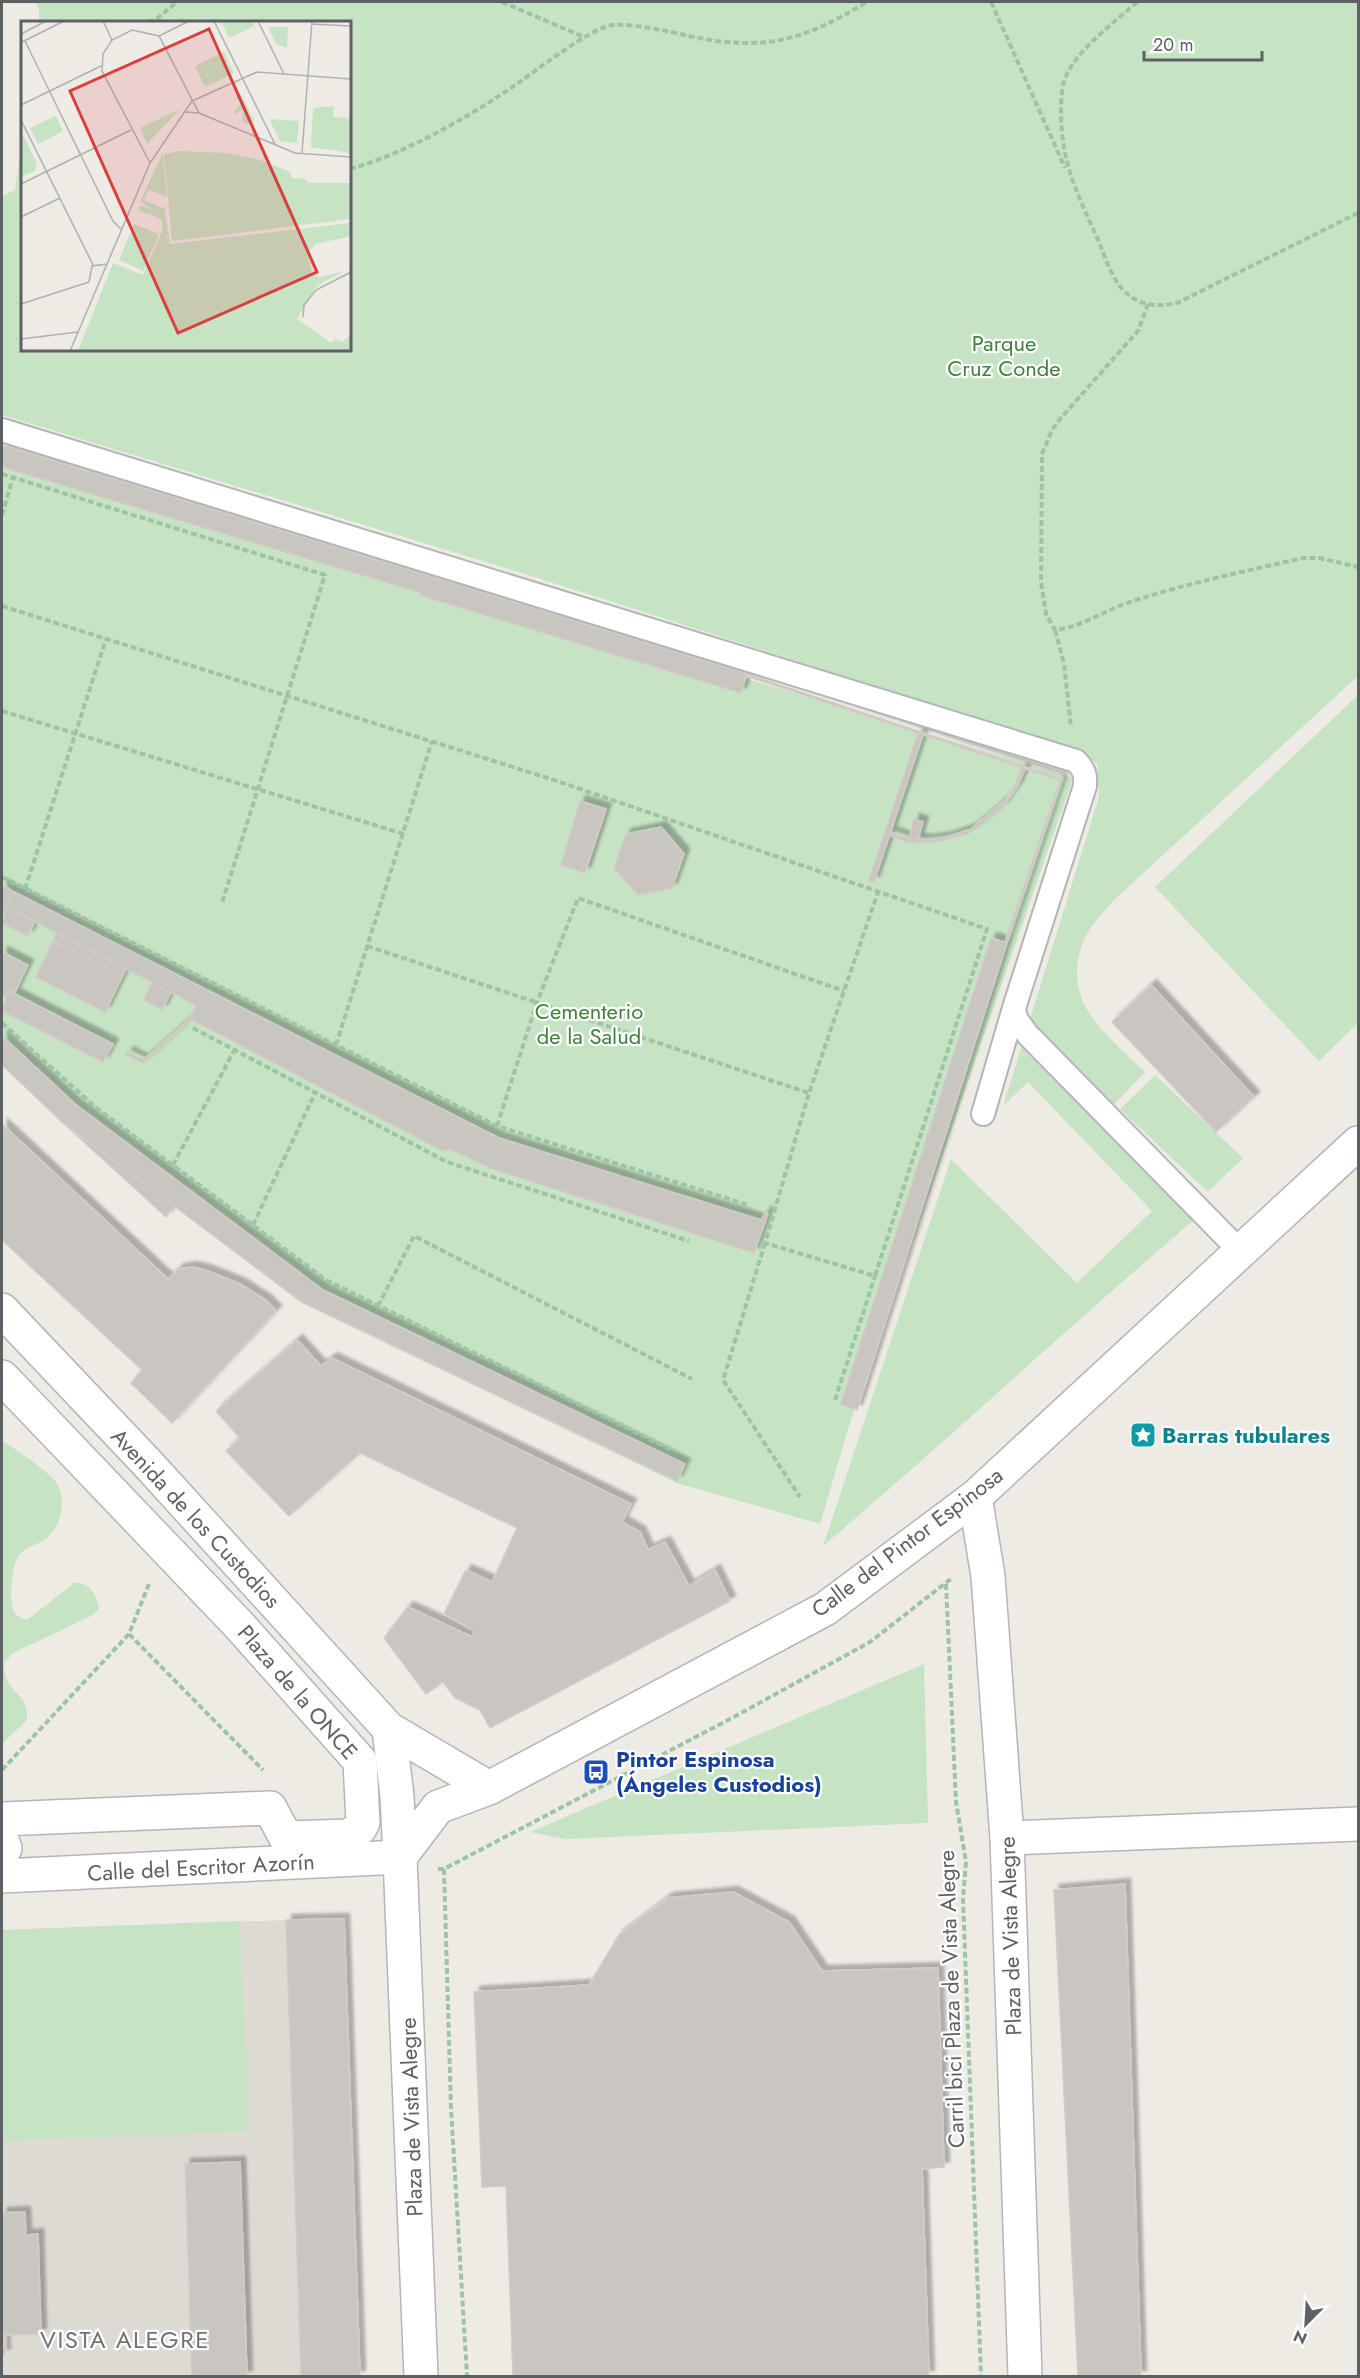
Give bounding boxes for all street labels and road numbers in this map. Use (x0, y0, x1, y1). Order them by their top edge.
street label: Avenida de los Custodios (104, 1421, 288, 1615)
street label: Calle del Pintor Espinosa (805, 1459, 1009, 1625)
street label: Plaza de la ONCE (230, 1618, 366, 1766)
street label: Plaza de Vista Alegre (991, 1836, 1029, 2036)
street label: Calle del Escritor Azorín (86, 1845, 316, 1889)
street label: Carril bici Plaza de Vista Alegre (930, 1849, 972, 2149)
street label: Plaza de Vista Alegre (392, 2017, 430, 2217)

